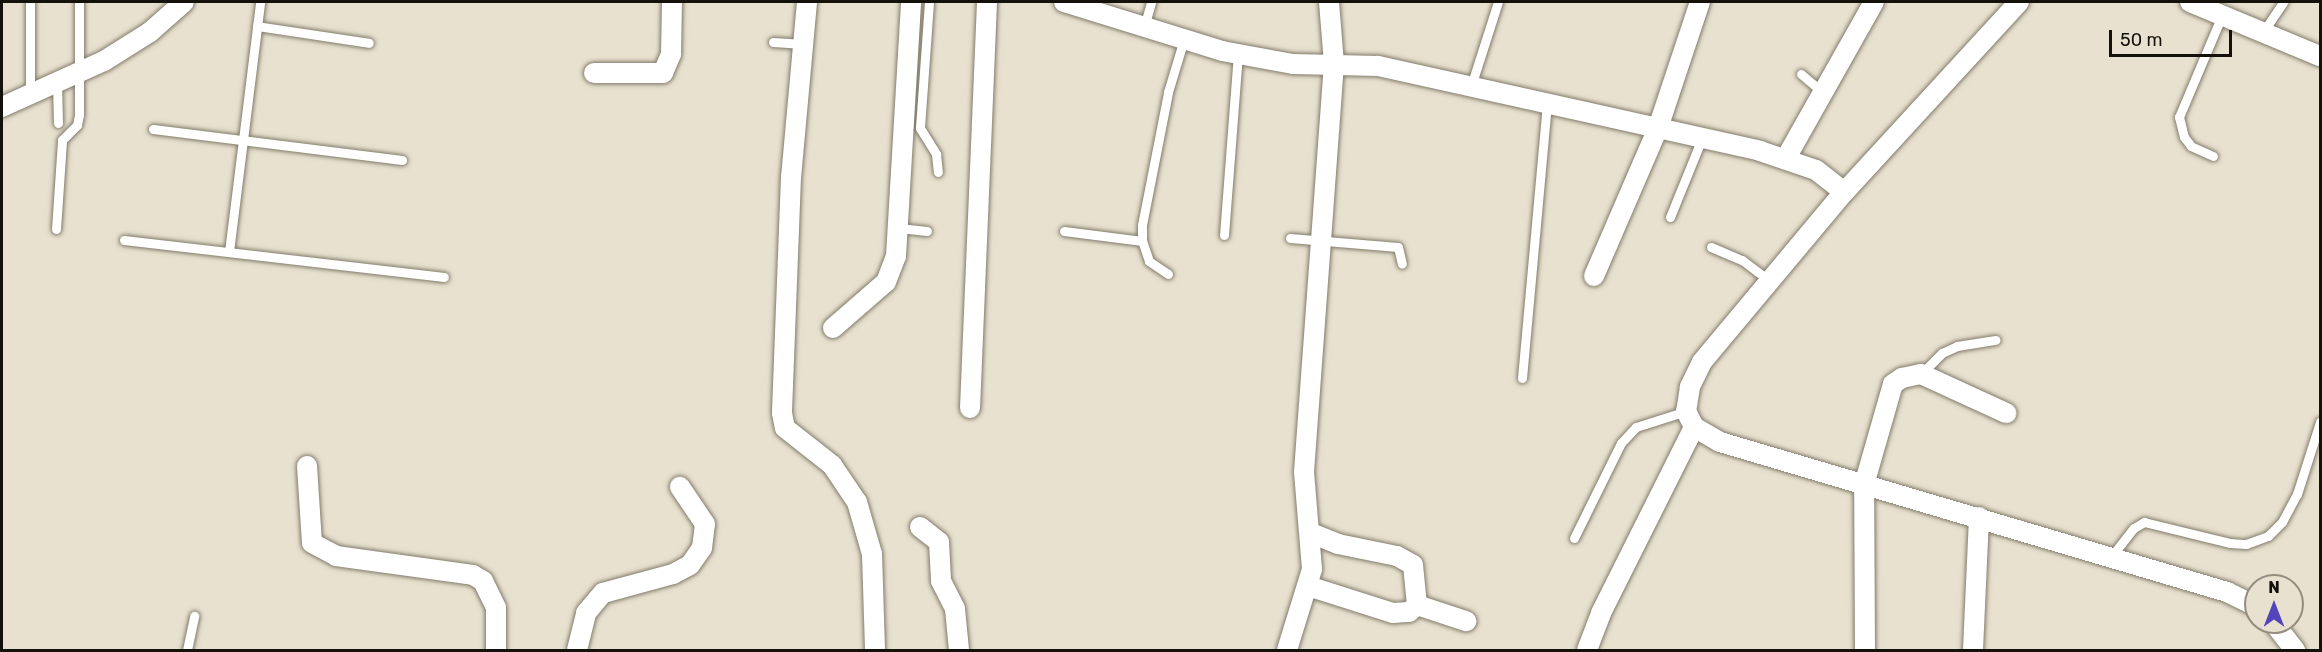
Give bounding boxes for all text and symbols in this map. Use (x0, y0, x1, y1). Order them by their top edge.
scale bar (2112, 18, 2235, 56)
text: 50 m (2120, 29, 2163, 51)
north arrow (2244, 574, 2304, 634)
text: N (2268, 578, 2280, 597)

